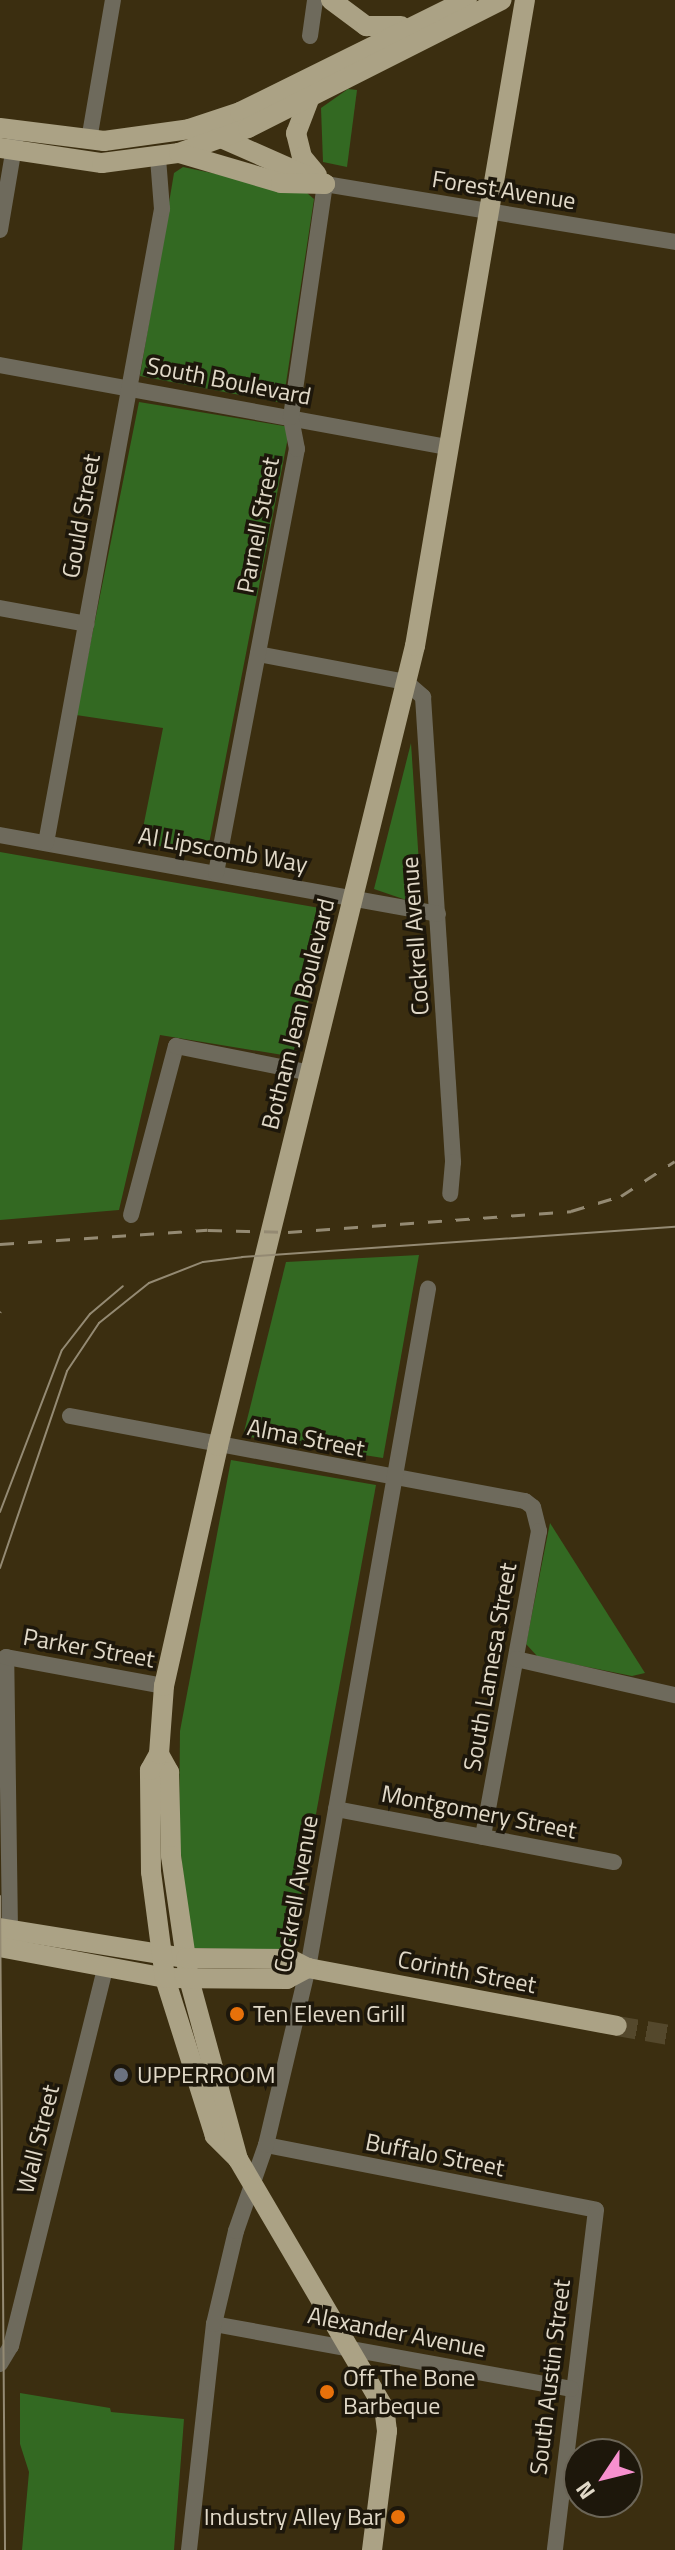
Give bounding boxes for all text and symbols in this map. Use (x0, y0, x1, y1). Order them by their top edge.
street label: Forest Avenue (430, 164, 578, 216)
street label: South Boulevard (144, 351, 314, 411)
street label: Gould Street (56, 452, 106, 580)
street label: Parnell Street (231, 455, 285, 595)
street label: Al Lipscomb Way (136, 821, 310, 879)
street label: Cockrell Avenue (395, 856, 435, 1016)
street label: Botham Jean Boulevard (255, 896, 341, 1132)
street label: Alma Street (245, 1413, 367, 1463)
street label: South Lamesa Street (457, 1561, 523, 1773)
street label: Parker Street (21, 1622, 157, 1674)
street label: Montgomery Street (379, 1779, 579, 1845)
street label: Cockrell Avenue (268, 1813, 324, 1975)
street label: Corinth Street (395, 1944, 539, 2000)
place label: Ten Eleven Grill (253, 2000, 406, 2028)
marker: Ten Eleven Grill (228, 2005, 246, 2023)
place label: UPPERROOM (137, 2061, 276, 2089)
marker: UPPERROOM (112, 2066, 130, 2084)
street label: Wall Street (11, 2082, 65, 2196)
street label: Buffalo Street (363, 2127, 507, 2183)
street label: South Austin Street (524, 2278, 576, 2476)
street label: Alexander Avenue (305, 2301, 489, 2363)
place label: Off The Bone Barbeque (343, 2364, 475, 2420)
marker: Off The Bone Barbeque (318, 2383, 336, 2401)
north arrow (563, 2438, 643, 2518)
text: N (567, 2475, 603, 2507)
place label: Industry Alley Bar (204, 2503, 382, 2531)
marker: Industry Alley Bar (389, 2508, 407, 2526)

